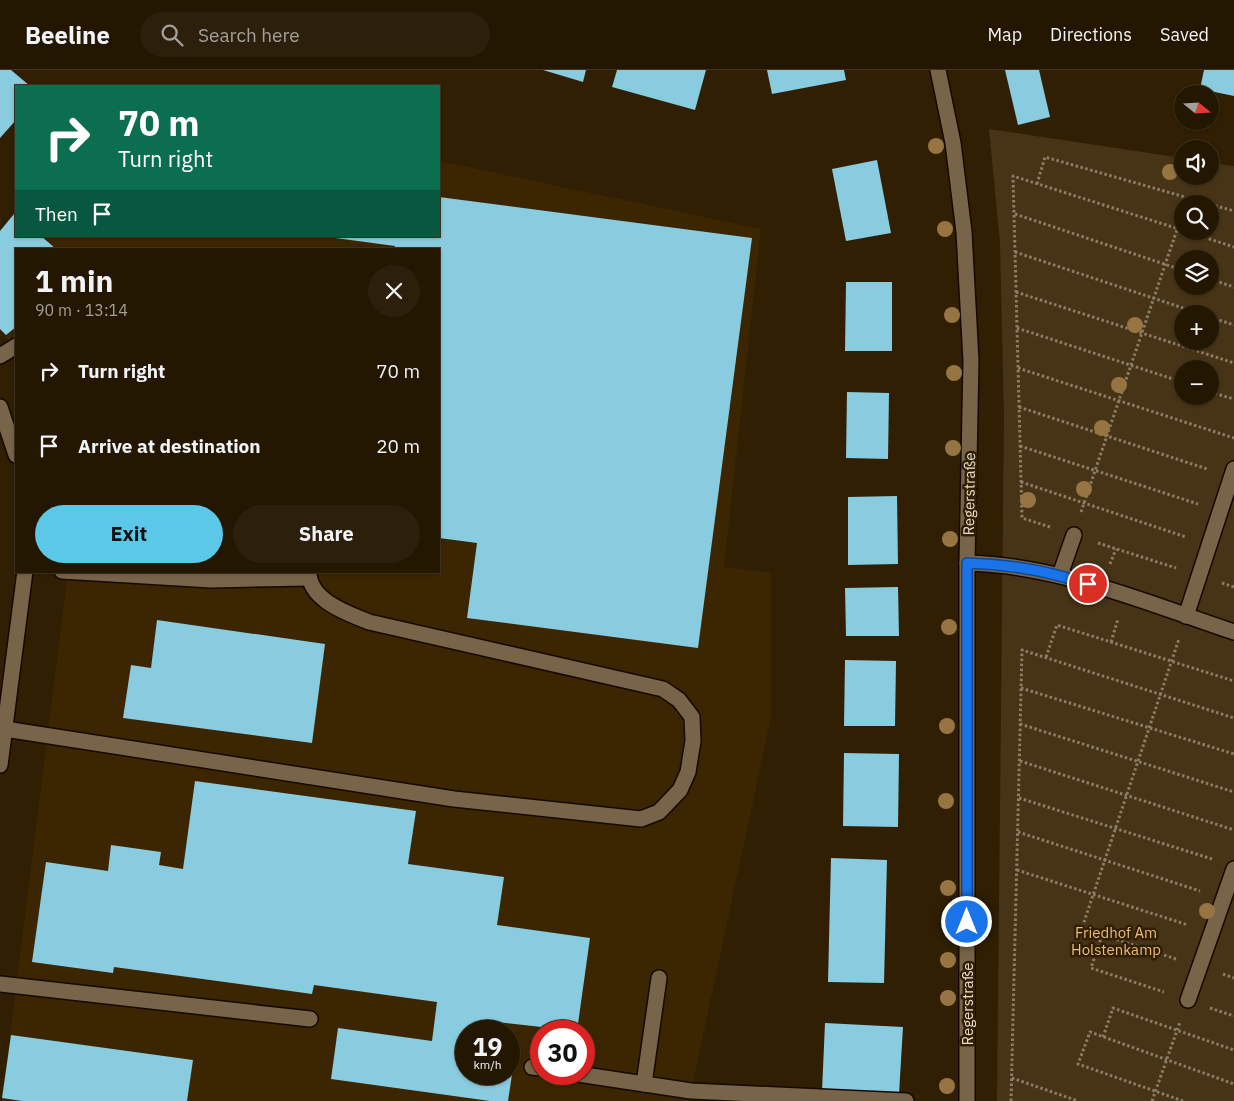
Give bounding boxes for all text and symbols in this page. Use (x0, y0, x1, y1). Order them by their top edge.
search box (140, 12, 490, 57)
text: Beeline (25, 19, 110, 51)
icon: search (158, 21, 186, 49)
text: Search here (198, 23, 300, 47)
text: Map (987, 23, 1022, 46)
text: Directions (1050, 23, 1132, 46)
text: Saved (1160, 23, 1209, 46)
north arrow (1174, 85, 1219, 130)
map controls (1174, 85, 1219, 405)
text: 70 m (118, 100, 200, 146)
icon: right (35, 105, 100, 170)
button: sound (1174, 140, 1219, 185)
text: Turn right (118, 144, 213, 173)
button: search (1174, 195, 1219, 240)
icon: arrive (88, 200, 116, 228)
text: Then (35, 202, 78, 226)
button: layers (1174, 250, 1219, 295)
text: 1 min (35, 261, 113, 300)
button: close (368, 265, 420, 317)
text: 90 m · 13:14 (35, 300, 128, 320)
button: + (1174, 305, 1219, 350)
icon: right (35, 357, 63, 385)
text: Turn right (78, 359, 165, 383)
text: 70 m (376, 359, 420, 383)
button: − (1174, 360, 1219, 405)
icon: arrive (35, 432, 63, 460)
text: Arrive at destination (78, 434, 261, 458)
text: 20 m (376, 434, 420, 458)
street label: Regerstraße (959, 452, 979, 536)
button: Exit (35, 505, 223, 563)
button: Share (233, 505, 420, 563)
pin (1067, 563, 1109, 605)
icon: arrive (1074, 570, 1102, 598)
position arrow (940, 895, 992, 947)
park label: Friedhof Am Holstenkamp (1071, 923, 1161, 959)
street label: Regerstraße (958, 963, 977, 1045)
speed limit sign: 30 (530, 1020, 595, 1085)
text: 19 (472, 1030, 503, 1063)
text: km/h (473, 1057, 502, 1072)

